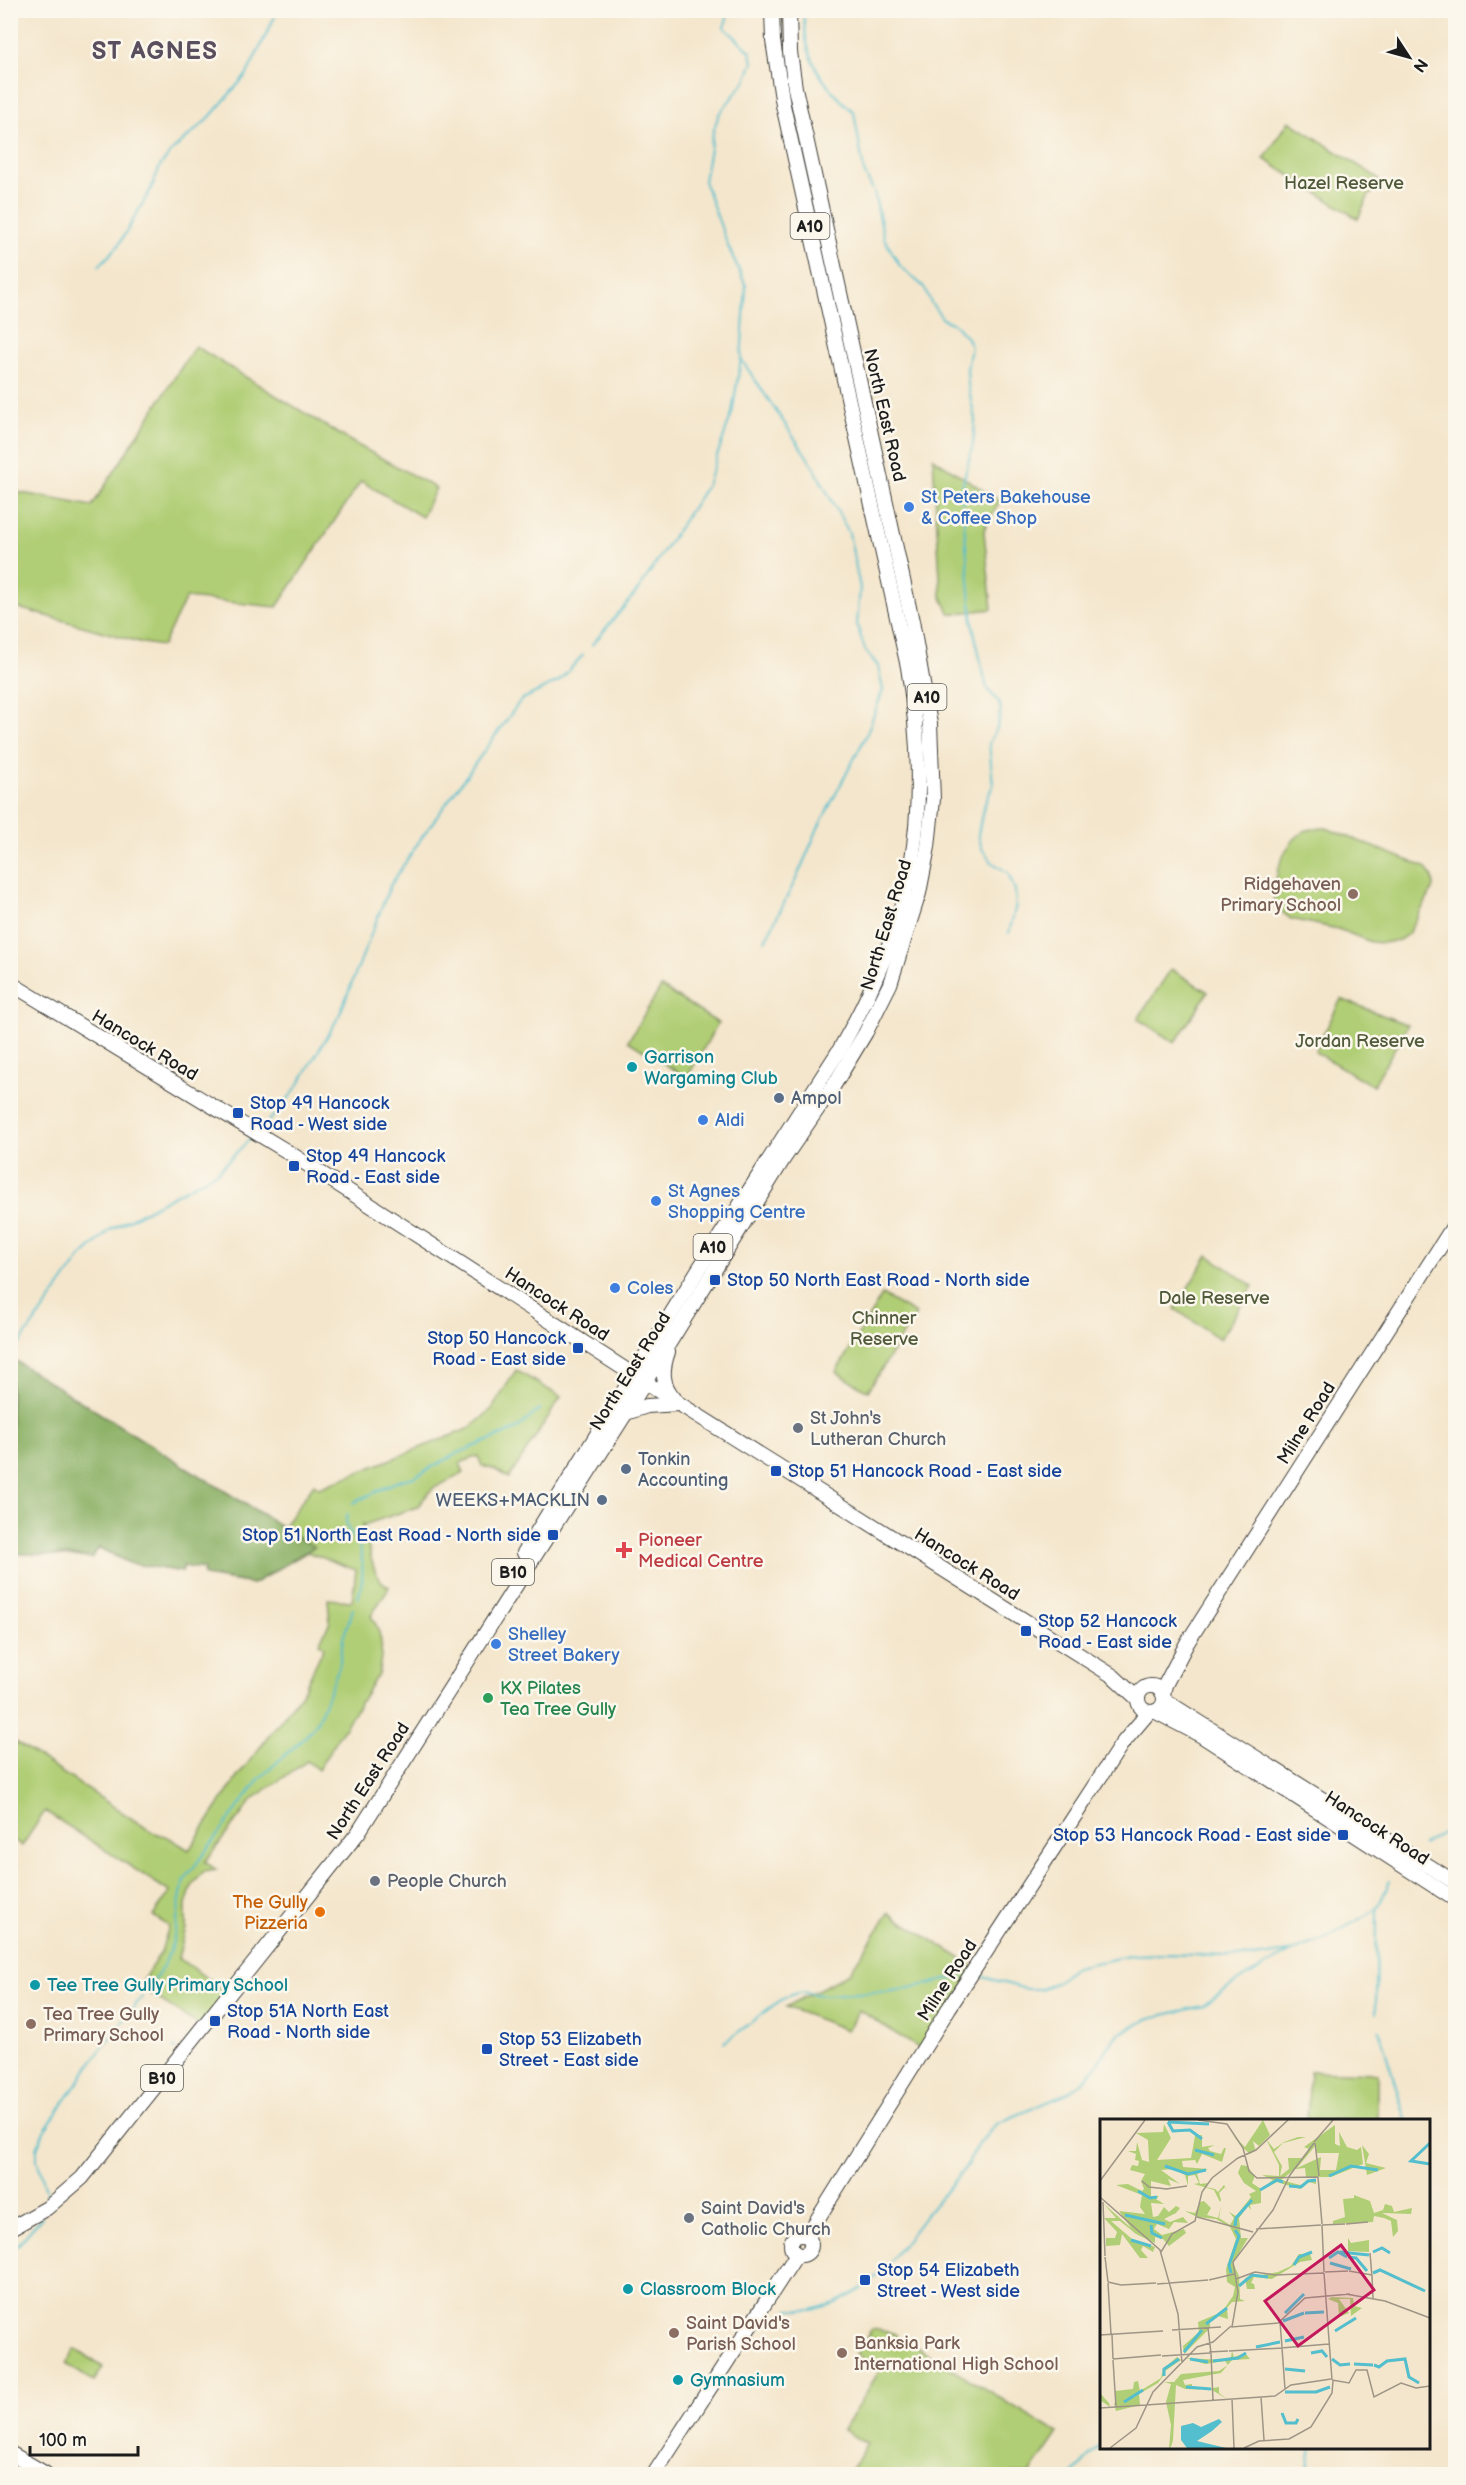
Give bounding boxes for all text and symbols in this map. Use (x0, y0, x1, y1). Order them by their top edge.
north arrow (1379, 27, 1439, 87)
district label: ST AGNES (92, 37, 218, 66)
text: N (1409, 54, 1431, 75)
park label: Hazel Reserve (1284, 173, 1404, 194)
road number: A10 (790, 213, 830, 239)
street label: North East Road (859, 347, 910, 484)
place label: St Peters Bakehouse & Coffee Shop (921, 487, 1091, 529)
marker: St Peters Bakehouse & Coffee Shop (902, 500, 916, 514)
road number: A10 (908, 684, 946, 710)
street label: North East Road (857, 857, 916, 993)
place label: Ridgehaven Primary School (1220, 874, 1341, 916)
marker: Ridgehaven Primary School (1346, 887, 1360, 901)
street label: Hancock Road (88, 1006, 202, 1085)
park label: Jordan Reserve (1295, 1031, 1425, 1052)
place label: Garrison Wargaming Club (644, 1047, 778, 1089)
marker: Garrison Wargaming Club (625, 1060, 639, 1074)
place label: Ampol (791, 1088, 842, 1109)
marker: Ampol (772, 1091, 786, 1105)
place label: Stop 49 Hancock Road - West side (250, 1093, 390, 1135)
marker: Stop 49 Hancock Road - West side (231, 1106, 245, 1120)
place label: Aldi (715, 1110, 744, 1131)
marker: Aldi (696, 1113, 710, 1127)
place label: Stop 49 Hancock Road - East side (306, 1146, 446, 1188)
marker: Stop 49 Hancock Road - East side (287, 1159, 301, 1173)
place label: St Agnes Shopping Centre (668, 1181, 806, 1223)
marker: St Agnes Shopping Centre (649, 1194, 663, 1208)
road number: A10 (694, 1234, 732, 1260)
street label: Hancock Road (501, 1263, 613, 1346)
place label: Stop 50 North East Road - North side (727, 1270, 1030, 1291)
marker: Stop 50 North East Road - North side (708, 1273, 722, 1287)
place label: Coles (627, 1278, 674, 1299)
marker: Coles (608, 1281, 622, 1295)
park label: Dale Reserve (1158, 1288, 1270, 1309)
street label: North East Road (586, 1308, 675, 1434)
park label: Chinner Reserve (850, 1308, 919, 1350)
place label: Stop 50 Hancock Road - East side (427, 1328, 566, 1370)
marker: Stop 50 Hancock Road - East side (571, 1341, 585, 1355)
street label: Milne Road (1273, 1378, 1340, 1468)
place label: St John's Lutheran Church (810, 1408, 946, 1450)
marker: St John's Lutheran Church (791, 1421, 805, 1435)
place label: Tonkin Accounting (638, 1449, 728, 1491)
place label: Stop 51 Hancock Road - East side (788, 1461, 1062, 1482)
marker: Tonkin Accounting (619, 1462, 633, 1476)
marker: Stop 51 Hancock Road - East side (769, 1464, 783, 1478)
place label: WEEKS+MACKLIN (436, 1490, 590, 1511)
marker: WEEKS+MACKLIN (595, 1493, 609, 1507)
street label: Hancock Road (910, 1524, 1023, 1605)
place label: Stop 51 North East Road - North side (242, 1525, 541, 1546)
marker: Stop 51 North East Road - North side (546, 1528, 560, 1542)
place label: Pioneer Medical Centre (638, 1530, 764, 1572)
marker: Pioneer Medical Centre (615, 1541, 633, 1559)
road number: B10 (492, 1559, 534, 1585)
place label: Stop 52 Hancock Road - East side (1038, 1611, 1177, 1653)
place label: Shelley Street Bakery (508, 1624, 620, 1666)
marker: Stop 52 Hancock Road - East side (1019, 1624, 1033, 1638)
marker: Shelley Street Bakery (489, 1637, 503, 1651)
place label: KX Pilates Tea Tree Gully (500, 1678, 617, 1720)
marker: KX Pilates Tea Tree Gully (481, 1691, 495, 1705)
street label: North East Road (323, 1719, 414, 1844)
street label: Hancock Road (1321, 1787, 1433, 1870)
place label: Stop 53 Hancock Road - East side (1053, 1825, 1331, 1846)
marker: Stop 53 Hancock Road - East side (1336, 1828, 1350, 1842)
place label: People Church (387, 1871, 507, 1892)
marker: People Church (368, 1874, 382, 1888)
place label: The Gully Pizzeria (232, 1892, 309, 1934)
marker: The Gully Pizzeria (313, 1905, 327, 1919)
street label: Milne Road (913, 1936, 982, 2025)
place label: Tee Tree Gully Primary School (47, 1975, 288, 1996)
marker: Tee Tree Gully Primary School (28, 1978, 42, 1992)
place label: Stop 51A North East Road - North side (227, 2001, 389, 2043)
place label: Tea Tree Gully Primary School (43, 2004, 164, 2046)
marker: Stop 51A North East Road - North side (208, 2014, 222, 2028)
marker: Tea Tree Gully Primary School (24, 2017, 38, 2031)
place label: Stop 53 Elizabeth Street - East side (499, 2029, 642, 2071)
marker: Stop 53 Elizabeth Street - East side (480, 2042, 494, 2056)
road number: B10 (141, 2065, 183, 2091)
inset map (1100, 2119, 1430, 2449)
place label: Saint David's Catholic Church (701, 2198, 831, 2240)
marker: Saint David's Catholic Church (682, 2211, 696, 2225)
place label: Stop 54 Elizabeth Street - West side (877, 2260, 1020, 2302)
marker: Stop 54 Elizabeth Street - West side (858, 2273, 872, 2287)
place label: Classroom Block (640, 2279, 776, 2300)
marker: Classroom Block (621, 2282, 635, 2296)
place label: Saint David's Parish School (686, 2313, 796, 2355)
marker: Saint David's Parish School (667, 2326, 681, 2340)
place label: Banksia Park International High School (854, 2333, 1059, 2375)
marker: Banksia Park International High School (835, 2346, 849, 2360)
place label: Gymnasium (690, 2370, 785, 2391)
marker: Gymnasium (671, 2373, 685, 2387)
scale bar (30, 2419, 138, 2457)
text: 100 m (39, 2430, 87, 2451)

